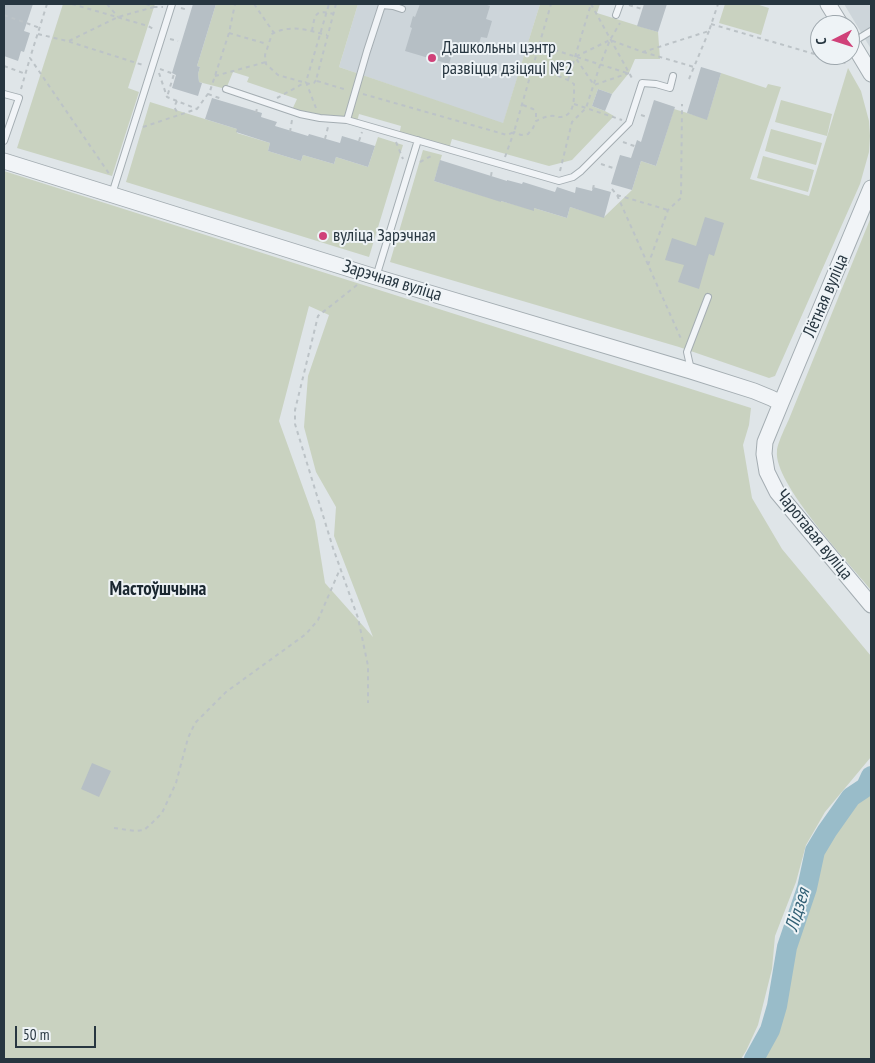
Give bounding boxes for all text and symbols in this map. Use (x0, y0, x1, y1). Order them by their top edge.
north arrow (810, 15, 860, 65)
place label: Дашкольны цэнтр развіцця дзіцяці №2 (442, 37, 573, 80)
text: С (812, 37, 830, 45)
marker: Дашкольны цэнтр развіцця дзіцяці №2 (426, 52, 438, 64)
place label: вуліца Зарэчная (333, 225, 436, 247)
marker: вуліца Зарэчная (317, 230, 329, 242)
street label: Лётная вуліца (799, 251, 853, 341)
street label: Зарэчная вуліца (340, 256, 444, 306)
street label: Чаротавая вуліца (771, 486, 857, 584)
district label: Мастоўшчына (110, 579, 206, 601)
water label: Лідзея (781, 886, 815, 934)
scale bar (18, 1016, 99, 1048)
text: 50 m (23, 1025, 49, 1044)

